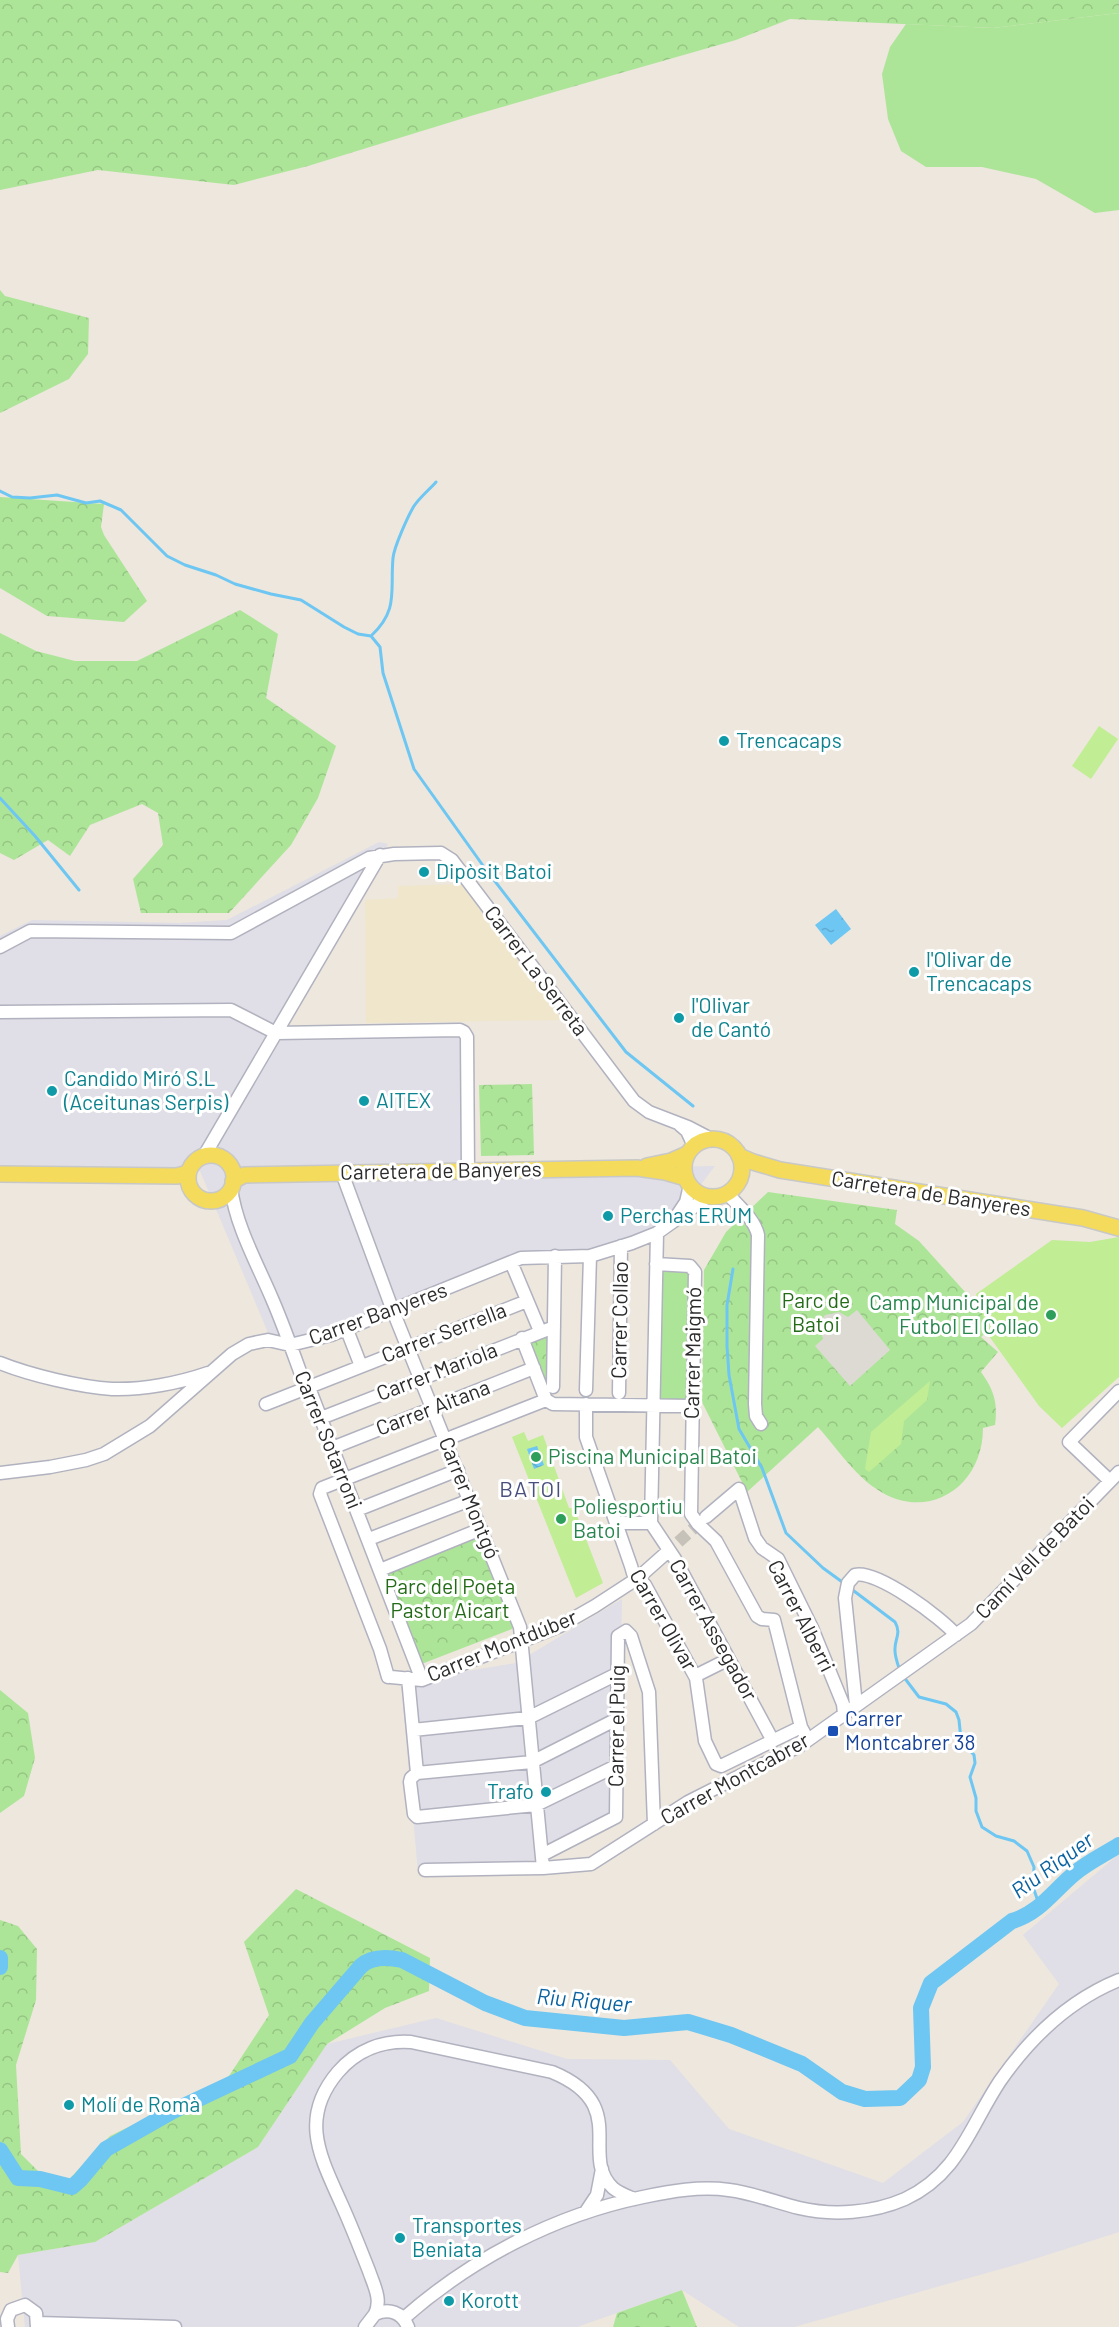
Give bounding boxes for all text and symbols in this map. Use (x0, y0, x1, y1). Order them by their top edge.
place label: Trencacaps (736, 727, 842, 752)
marker: Trencacaps (717, 734, 731, 748)
place label: Dipòsit Batoi (436, 858, 552, 883)
marker: Dipòsit Batoi (417, 865, 431, 879)
street label: Carrer La Serreta (480, 900, 594, 1040)
place label: l'Olivar de Trencacaps (926, 946, 1032, 995)
marker: l'Olivar de Trencacaps (907, 965, 921, 979)
place label: l'Olivar de Cantó (691, 992, 771, 1041)
marker: l'Olivar de Cantó (672, 1011, 686, 1025)
place label: Candido Miró S.L (Aceitunas Serpis) (63, 1065, 229, 1114)
marker: Candido Miró S.L (Aceitunas Serpis) (45, 1084, 59, 1098)
place label: AITEX (376, 1087, 431, 1112)
marker: AITEX (357, 1094, 371, 1108)
street label: Carretera de Banyeres (340, 1155, 542, 1184)
street label: Carretera de Banyeres (830, 1164, 1033, 1221)
place label: Perchas ERUM (620, 1202, 752, 1227)
marker: Perchas ERUM (601, 1209, 615, 1223)
street label: Carrer Collao (605, 1261, 632, 1379)
street label: Carrer Banyeres (305, 1276, 450, 1349)
street label: Carrer Maigmó (678, 1287, 705, 1419)
park label: Parc de Batoi (782, 1287, 850, 1336)
place label: Camp Municipal de Futbol El Collao (869, 1289, 1039, 1338)
street label: Carrer Serrella (377, 1296, 509, 1367)
marker: Camp Municipal de Futbol El Collao (1044, 1308, 1058, 1322)
street label: Carrer Mariola (373, 1336, 500, 1405)
street label: Carrer Sotarroni (290, 1367, 368, 1512)
street label: Carrer Aitana (372, 1373, 493, 1440)
street label: Carrer Montgó (435, 1433, 506, 1562)
place label: Piscina Municipal Batoi (548, 1443, 757, 1468)
marker: Piscina Municipal Batoi (529, 1450, 543, 1464)
district label: BATOI (499, 1475, 563, 1501)
street label: Camí Vell de Batoi (969, 1491, 1099, 1623)
place label: Poliesportiu Batoi (573, 1493, 683, 1542)
marker: Poliesportiu Batoi (554, 1512, 568, 1526)
street label: Carrer Assegador (665, 1554, 764, 1705)
street label: Carrer Alberri (763, 1555, 841, 1675)
street label: Carrer Olivar (625, 1564, 704, 1675)
park label: Parc del Poeta Pastor Aicart (385, 1573, 515, 1622)
street label: Carrer Montdúber (423, 1603, 580, 1686)
street label: Carrer el Puig (602, 1665, 629, 1787)
place label: Carrer Montcabrer 38 (845, 1705, 976, 1754)
marker: Carrer Montcabrer 38 (826, 1724, 840, 1738)
street label: Carrer Montcabrer (656, 1726, 813, 1829)
place label: Trafo (487, 1778, 534, 1803)
marker: Trafo (539, 1785, 553, 1799)
water label: Riu Riquer (1005, 1825, 1099, 1903)
water label: Riu Riquer (536, 1982, 634, 2016)
place label: Molí de Romà (81, 2091, 200, 2116)
marker: Molí de Romà (62, 2098, 76, 2112)
place label: Transportes Beniata (412, 2212, 522, 2261)
marker: Transportes Beniata (393, 2231, 407, 2245)
place label: Korott (461, 2287, 519, 2312)
marker: Korott (442, 2294, 456, 2308)

